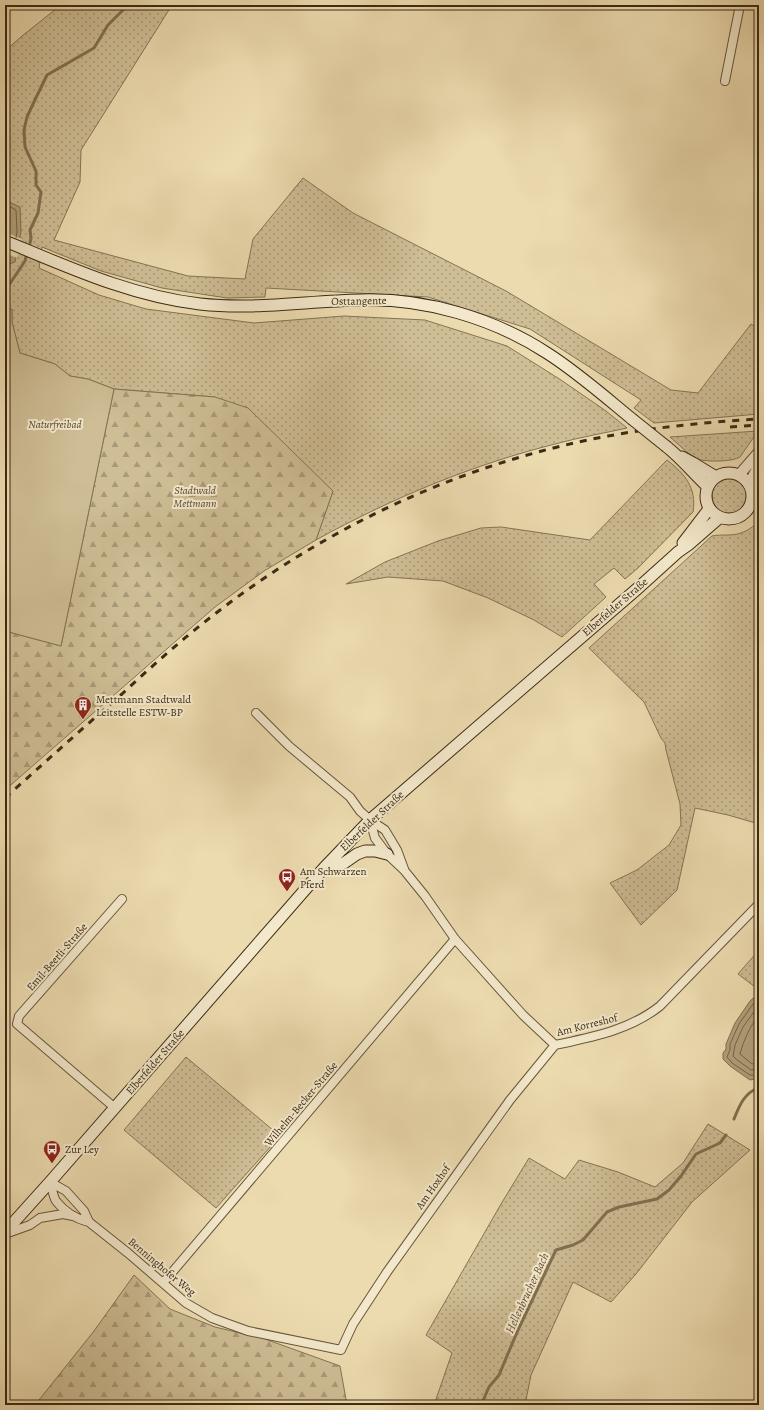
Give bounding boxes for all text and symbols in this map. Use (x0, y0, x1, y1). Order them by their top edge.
street label: Osttangente (331, 293, 387, 309)
park label: Naturfreibad (28, 417, 82, 432)
park label: Stadtwald Mettmann (173, 483, 217, 511)
street label: Elberfelder Straße (579, 574, 651, 640)
place label: Mettmann Stadtwald Leitstelle ESTW-BP (96, 692, 191, 720)
building icon: Mettmann Stadtwald Leitstelle ESTW-BP (73, 695, 93, 720)
street label: Elberfelder Straße (337, 787, 407, 855)
place label: Am Schwarzen Pferd (299, 864, 366, 892)
bus stop icon: Am Schwarzen Pferd (277, 867, 297, 892)
street label: Emil-Beerli-Straße (23, 920, 91, 994)
street label: Am Korreshof (554, 1010, 620, 1040)
street label: Elberfelder Straße (122, 1026, 188, 1098)
street label: Wilhelm-Becker-Straße (260, 1058, 341, 1150)
bus stop icon: Zur Ley (42, 1139, 62, 1164)
place label: Zur Ley (65, 1142, 99, 1157)
street label: Am Hoxhof (412, 1161, 455, 1213)
street label: Benninghofer Weg (125, 1234, 199, 1300)
water label: Hellenbrucher Bach (501, 1250, 553, 1336)

